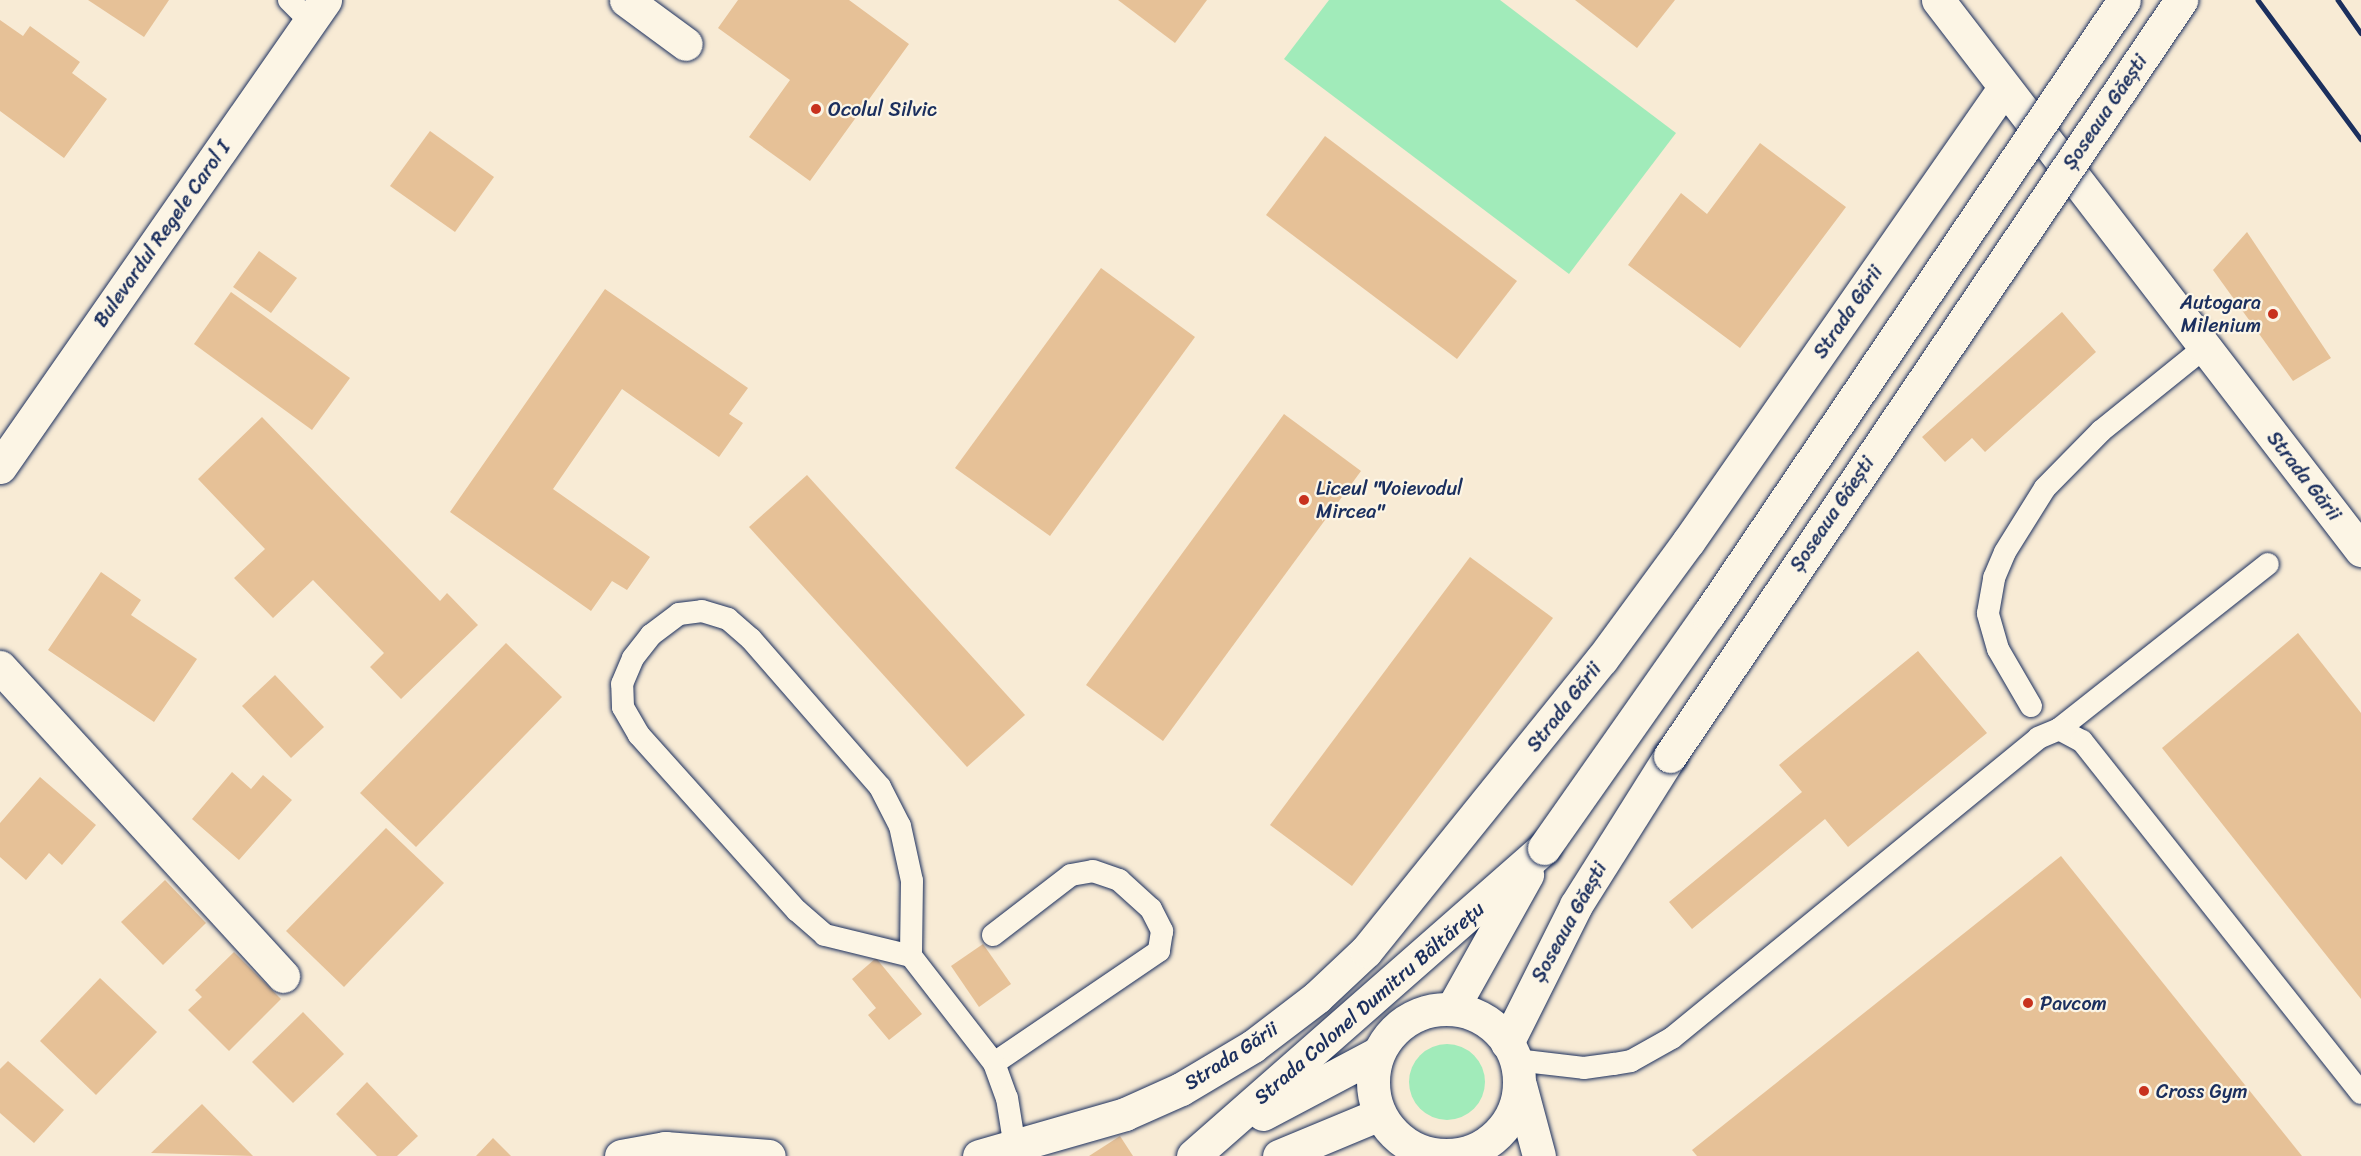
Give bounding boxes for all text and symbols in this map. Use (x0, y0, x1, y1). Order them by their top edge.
street label: Șoseaua Găești (2057, 50, 2153, 174)
place label: Ocolul Silvic (828, 97, 937, 121)
marker: Ocolul Silvic (809, 102, 823, 116)
street label: Bulevardul Regele Carol I (88, 136, 236, 332)
street label: Strada Gării (1808, 261, 1888, 363)
place label: Autogara Milenium (2180, 290, 2261, 337)
marker: Autogara Milenium (2266, 307, 2280, 321)
street label: Strada Gării (2262, 426, 2346, 526)
street label: Șoseaua Găești (1784, 452, 1880, 576)
place label: Liceul "Voievodul Mircea" (1316, 476, 1463, 523)
marker: Liceul "Voievodul Mircea" (1297, 493, 1311, 507)
street label: Strada Gării (1522, 657, 1606, 757)
street label: Șoseaua Găești (1526, 857, 1612, 987)
street label: Strada Colonel Dumitru Băltărețu (1249, 897, 1489, 1109)
place label: Pavcom (2040, 991, 2107, 1015)
marker: Pavcom (2021, 996, 2035, 1010)
street label: Strada Gării (1180, 1017, 1282, 1095)
place label: Cross Gym (2156, 1079, 2248, 1103)
marker: Cross Gym (2137, 1084, 2151, 1098)

